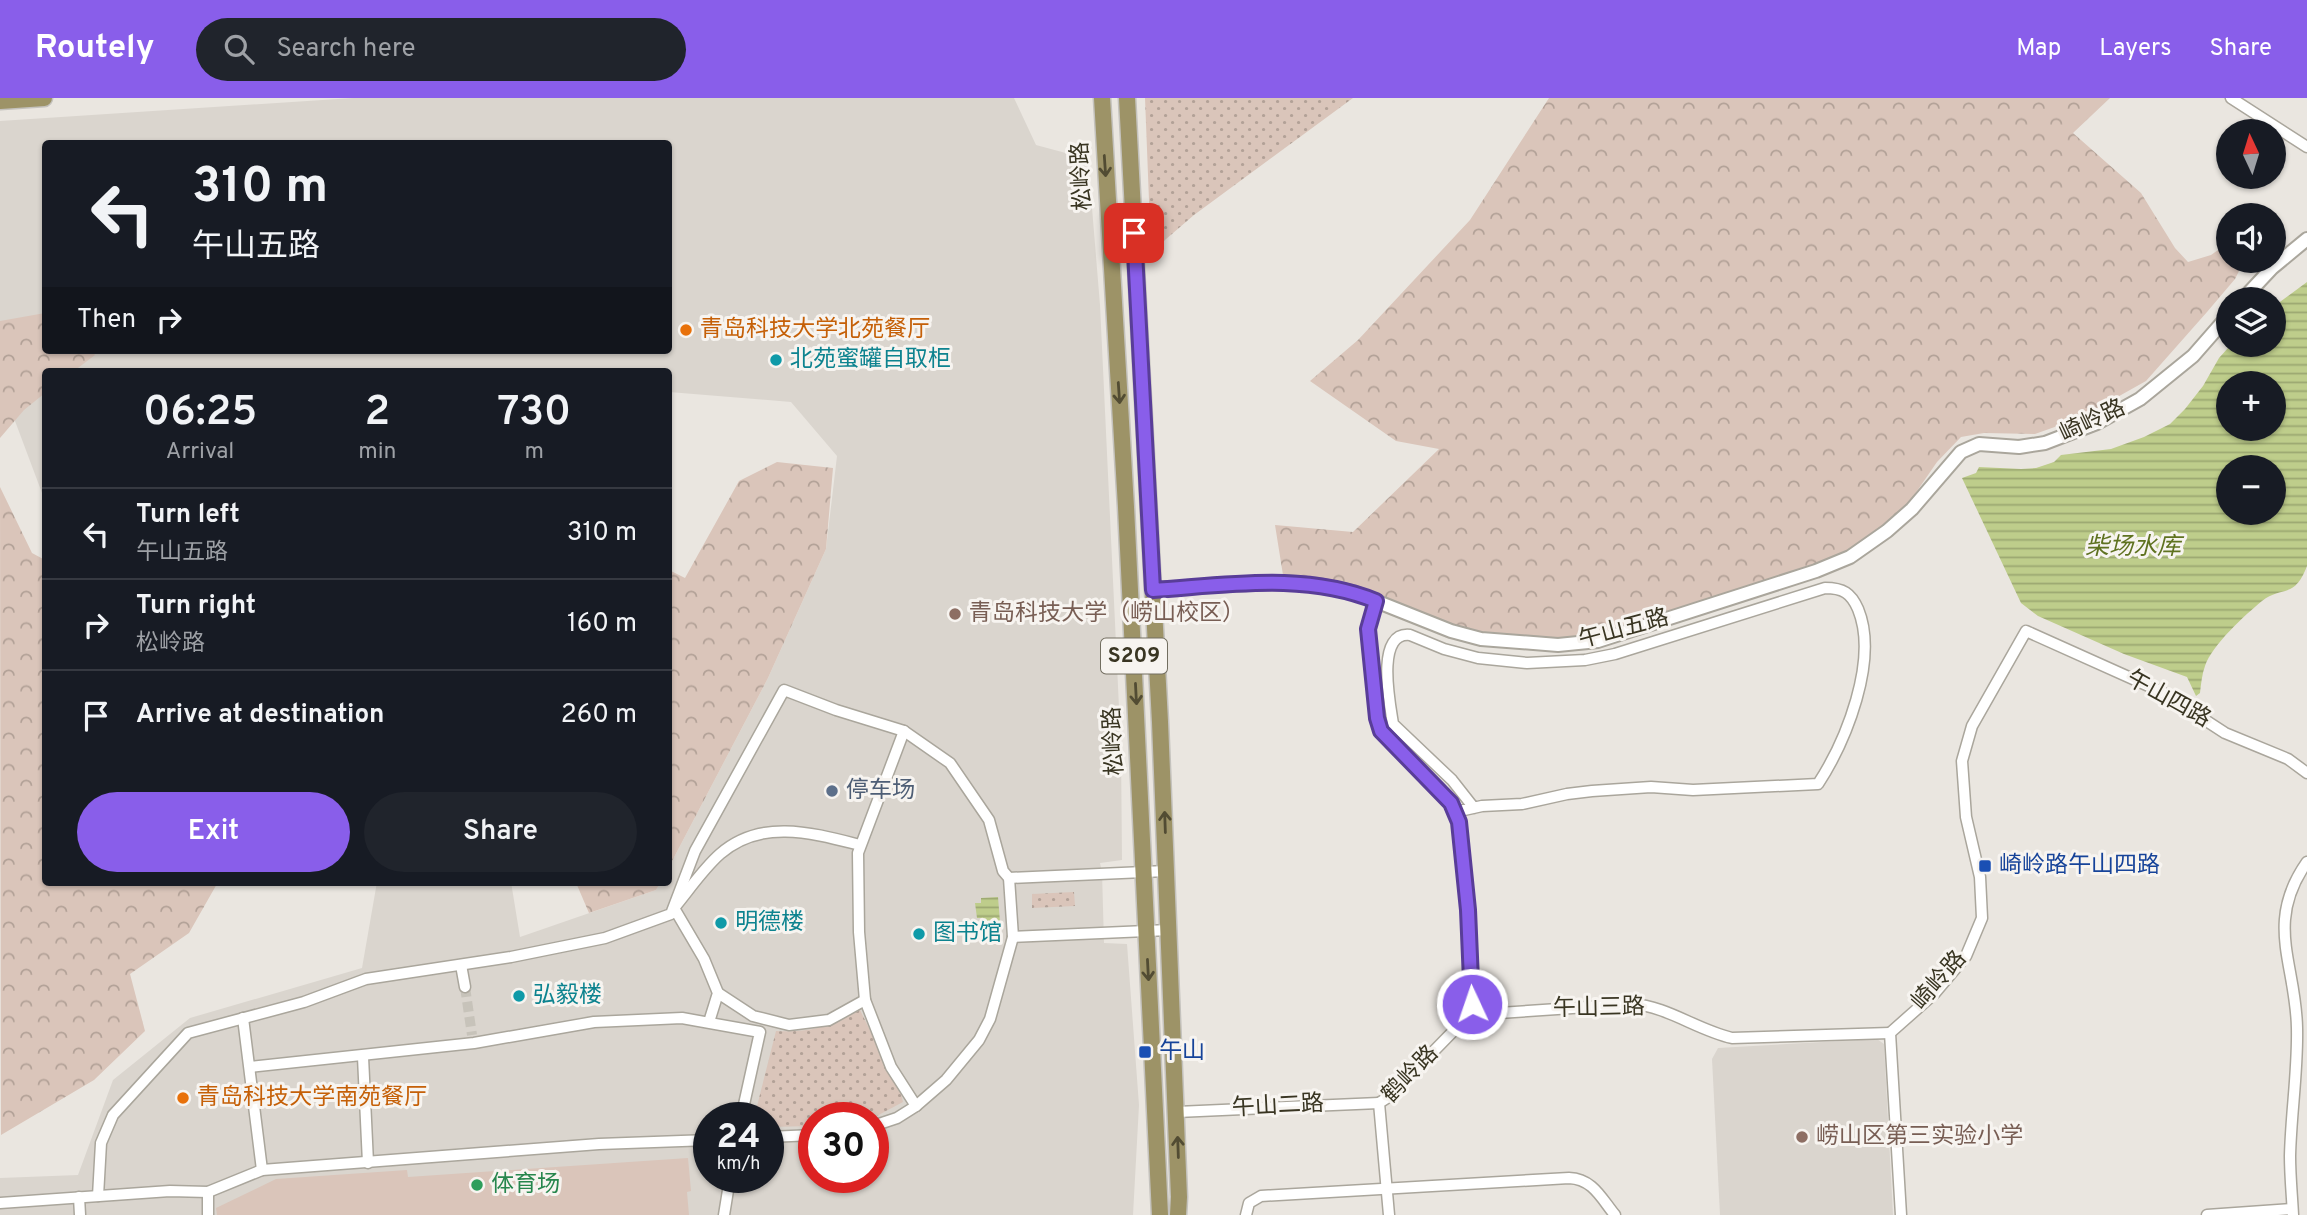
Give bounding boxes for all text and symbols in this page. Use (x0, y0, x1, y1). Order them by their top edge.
search box (196, 18, 686, 81)
text: Routely (35, 28, 154, 70)
icon: search (220, 30, 258, 68)
text: Search here (276, 33, 415, 66)
text: Map (2016, 34, 2061, 64)
text: Layers (2099, 34, 2171, 64)
text: Share (2209, 34, 2272, 64)
north arrow (2216, 119, 2286, 189)
map controls (2216, 119, 2286, 525)
street label: 松岭路 (1067, 141, 1099, 211)
one-way arrow (1099, 154, 1112, 177)
text: 310 m (192, 158, 328, 220)
icon: left (77, 168, 168, 259)
pin (1104, 203, 1164, 263)
button: sound (2216, 203, 2286, 273)
icon: arrive (1115, 214, 1153, 252)
text: 午山五路 (192, 228, 320, 268)
button: layers (2216, 287, 2286, 357)
icon: right (150, 301, 188, 339)
text: Then (77, 304, 136, 337)
place label: 青岛科技大学北苑餐厅 (700, 316, 930, 345)
marker: 青岛科技大学北苑餐厅 (678, 322, 694, 338)
place label: 北苑蜜罐自取柜 (790, 346, 951, 375)
marker: 北苑蜜罐自取柜 (768, 352, 784, 368)
button: + (2216, 371, 2286, 441)
one-way arrow (1113, 381, 1126, 404)
text: 06:25 (143, 387, 257, 440)
text: 2 (364, 387, 390, 440)
text: 730 (497, 387, 571, 440)
street label: 崎岭路 (2056, 394, 2130, 450)
text: Arrival (166, 438, 234, 467)
text: min (358, 438, 396, 467)
text: m (524, 438, 544, 467)
button: − (2216, 455, 2286, 525)
text: Turn left (136, 499, 240, 532)
icon: left (77, 515, 115, 553)
text: 310 m (567, 517, 637, 550)
water label: 柴场水库 (2085, 533, 2185, 563)
text: 午山五路 (136, 539, 228, 568)
text: Turn right (136, 590, 256, 623)
place label: 青岛科技大学（崂山校区） (969, 600, 1245, 629)
street label: 午山五路 (1576, 604, 1672, 656)
icon: right (77, 606, 115, 644)
marker: 青岛科技大学（崂山校区） (947, 606, 963, 622)
text: 160 m (567, 608, 637, 641)
text: 松岭路 (136, 630, 205, 659)
road number: S209 (1101, 638, 1167, 674)
street label: 午山四路 (2121, 665, 2215, 735)
one-way arrow (1129, 682, 1142, 705)
icon: arrive (77, 697, 115, 735)
text: Arrive at destination (136, 699, 384, 732)
text: 260 m (561, 699, 637, 732)
street label: 松岭路 (1099, 706, 1131, 776)
place label: 停车场 (846, 777, 915, 806)
marker: 停车场 (824, 783, 840, 799)
button: Exit (77, 792, 350, 872)
button: Share (364, 792, 637, 872)
one-way arrow (1158, 810, 1171, 833)
place label: 崎岭路午山四路 (1999, 852, 2160, 881)
marker: 崎岭路午山四路 (1977, 858, 1993, 874)
place label: 明德楼 (735, 909, 804, 938)
marker: 明德楼 (713, 915, 729, 931)
place label: 图书馆 (933, 920, 1002, 949)
marker: 图书馆 (911, 926, 927, 942)
street label: 崎岭路 (1906, 945, 1974, 1017)
one-way arrow (1142, 958, 1155, 981)
position arrow (1435, 967, 1509, 1041)
place label: 弘毅楼 (533, 982, 602, 1011)
marker: 弘毅楼 (511, 988, 527, 1004)
street label: 午山三路 (1553, 994, 1645, 1024)
place label: 午山 (1159, 1038, 1205, 1067)
street label: 鹤岭路 (1377, 1040, 1445, 1110)
marker: 午山 (1137, 1044, 1153, 1060)
place label: 青岛科技大学南苑餐厅 (197, 1084, 427, 1113)
marker: 青岛科技大学南苑餐厅 (175, 1090, 191, 1106)
street label: 午山二路 (1231, 1090, 1325, 1124)
speed limit sign: 30 (798, 1102, 889, 1193)
text: 24 (717, 1116, 760, 1160)
place label: 崂山区第三实验小学 (1816, 1123, 2023, 1152)
marker: 崂山区第三实验小学 (1794, 1129, 1810, 1145)
one-way arrow (1171, 1136, 1184, 1159)
text: km/h (717, 1153, 760, 1176)
place label: 体育场 (491, 1171, 560, 1200)
marker: 体育场 (469, 1177, 485, 1193)

